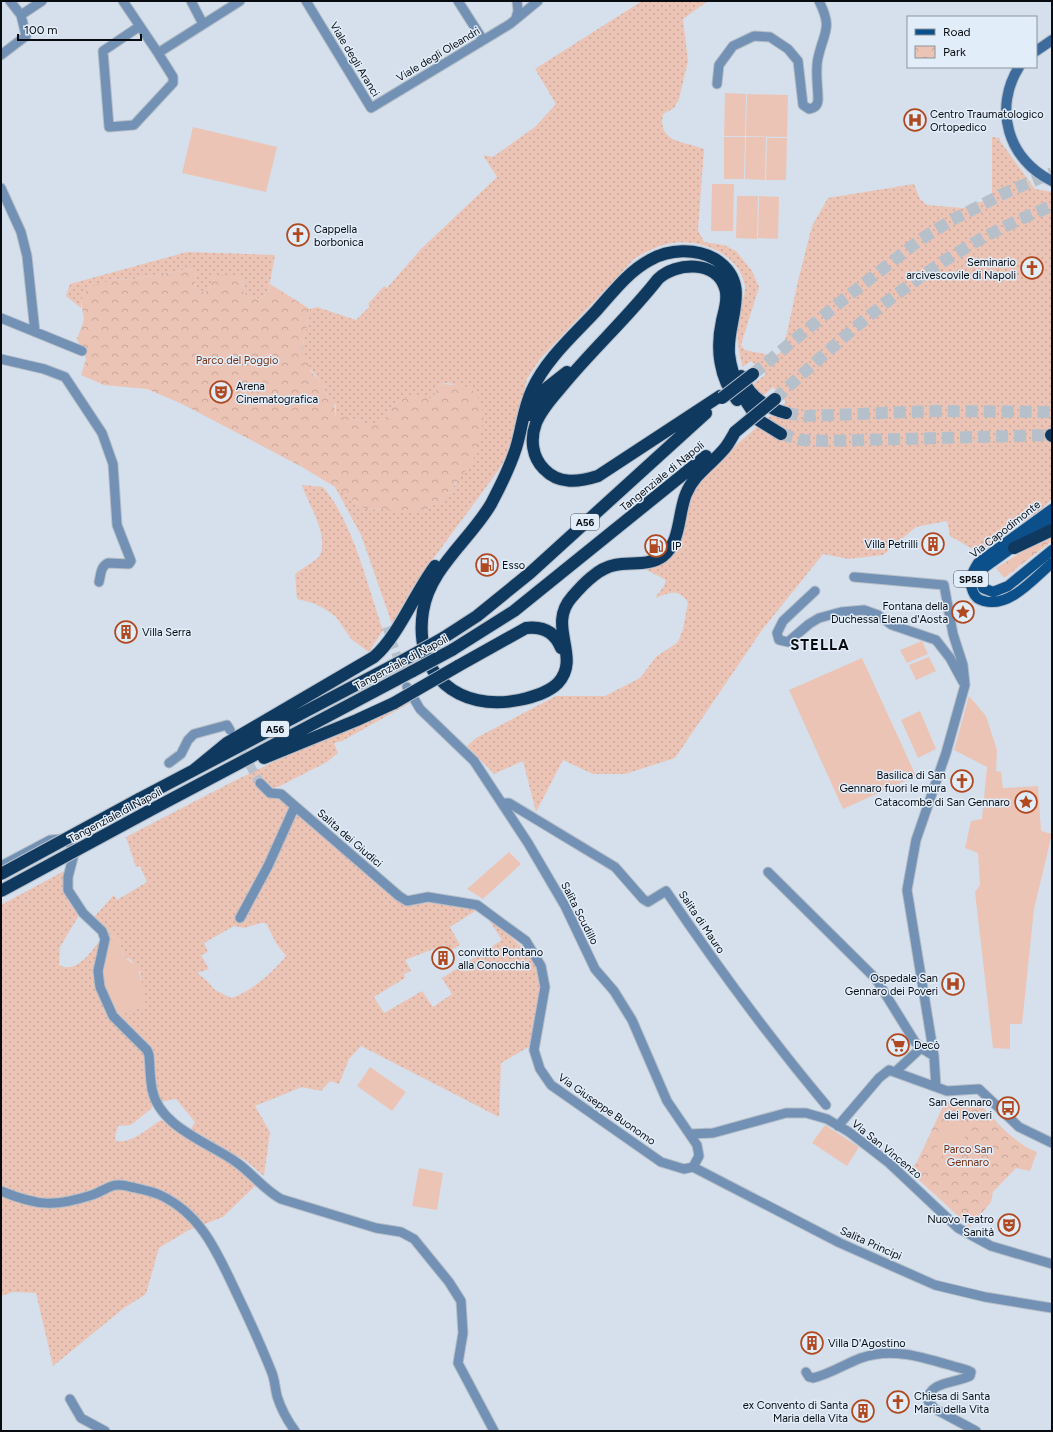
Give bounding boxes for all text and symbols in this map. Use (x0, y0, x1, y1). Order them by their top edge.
scale bar (18, 16, 141, 42)
legend (907, 16, 1037, 68)
street label: Viale degli Aranci (327, 20, 382, 99)
text: 100 m (24, 23, 58, 37)
street label: Viale degli Oleandri (394, 24, 482, 84)
text: Road (943, 25, 971, 39)
text: Park (943, 45, 966, 59)
hospital icon: Centro Traumatologico Ortopedico (902, 107, 928, 133)
place label: Centro Traumatologico Ortopedico (930, 108, 1044, 134)
church icon: Cappella borbonica (285, 222, 311, 248)
place label: Cappella borbonica (314, 223, 364, 249)
church icon: Seminario arcivescovile di Napoli (1019, 255, 1045, 281)
place label: Seminario arcivescovile di Napoli (906, 256, 1016, 282)
park label: Parco del Poggio (196, 354, 278, 367)
theatre icon: Arena Cinematografica (208, 379, 234, 405)
place label: Arena Cinematografica (236, 380, 318, 406)
street label: Tangenziale di Napoli (618, 439, 707, 514)
street label: Via Capodimonte (967, 498, 1043, 561)
road number: A56 (571, 514, 599, 530)
building icon: Villa Petrilli (920, 531, 946, 557)
fuel station icon: IP (643, 533, 669, 559)
place label: Villa Petrilli (865, 538, 918, 551)
place label: IP (672, 540, 682, 553)
fuel station icon: Esso (474, 552, 500, 578)
place label: Esso (502, 559, 525, 572)
road number: SP58 (954, 571, 988, 587)
place icon: Fontana della Duchessa Elena d'Aosta (950, 599, 976, 625)
place label: Fontana della Duchessa Elena d'Aosta (831, 600, 948, 626)
building icon: Villa Serra (113, 619, 139, 645)
place label: Villa Serra (142, 626, 191, 639)
street label: Tangenziale di Napoli (352, 632, 450, 693)
district label: STELLA (790, 636, 850, 654)
road number: A56 (261, 721, 289, 737)
church icon: Basilica di San Gennaro fuori le mura (949, 768, 975, 794)
place label: Basilica di San Gennaro fuori le mura (839, 769, 946, 795)
street label: Tangenziale di Napoli (66, 785, 164, 846)
place icon: Catacombe di San Gennaro (1013, 789, 1039, 815)
place label: Catacombe di San Gennaro (875, 796, 1010, 809)
street label: Salita dei Giudici (314, 807, 385, 870)
street label: Salita Scudillo (558, 880, 601, 947)
street label: Salita di Mauro (676, 889, 727, 956)
building icon: convitto Pontano alla Conocchia (430, 945, 456, 971)
place label: convitto Pontano alla Conocchia (458, 946, 543, 972)
hospital icon: Ospedale San Gennaro dei Poveri (940, 971, 966, 997)
place label: Ospedale San Gennaro dei Poveri (845, 972, 938, 998)
supermarket icon: Decò (885, 1032, 911, 1058)
place label: Decò (914, 1039, 940, 1052)
street label: Via Giuseppe Buonomo (556, 1071, 658, 1148)
bus stop icon: San Gennaro dei Poveri (995, 1095, 1021, 1121)
place label: San Gennaro dei Poveri (928, 1096, 992, 1122)
street label: Via San Vincenzo (849, 1117, 924, 1181)
park label: Parco San Gennaro (943, 1143, 993, 1169)
theatre icon: Nuovo Teatro Sanità (996, 1212, 1022, 1238)
place label: Nuovo Teatro Sanità (927, 1213, 994, 1239)
street label: Salita Principi (838, 1224, 904, 1263)
building icon: Villa D'Agostino (799, 1330, 825, 1356)
place label: Villa D'Agostino (828, 1337, 906, 1350)
church icon: Chiesa di Santa Maria della Vita (885, 1389, 911, 1415)
place label: Chiesa di Santa Maria della Vita (914, 1390, 990, 1416)
building icon: ex Convento di Santa Maria della Vita (850, 1398, 876, 1424)
place label: ex Convento di Santa Maria della Vita (743, 1399, 848, 1425)

